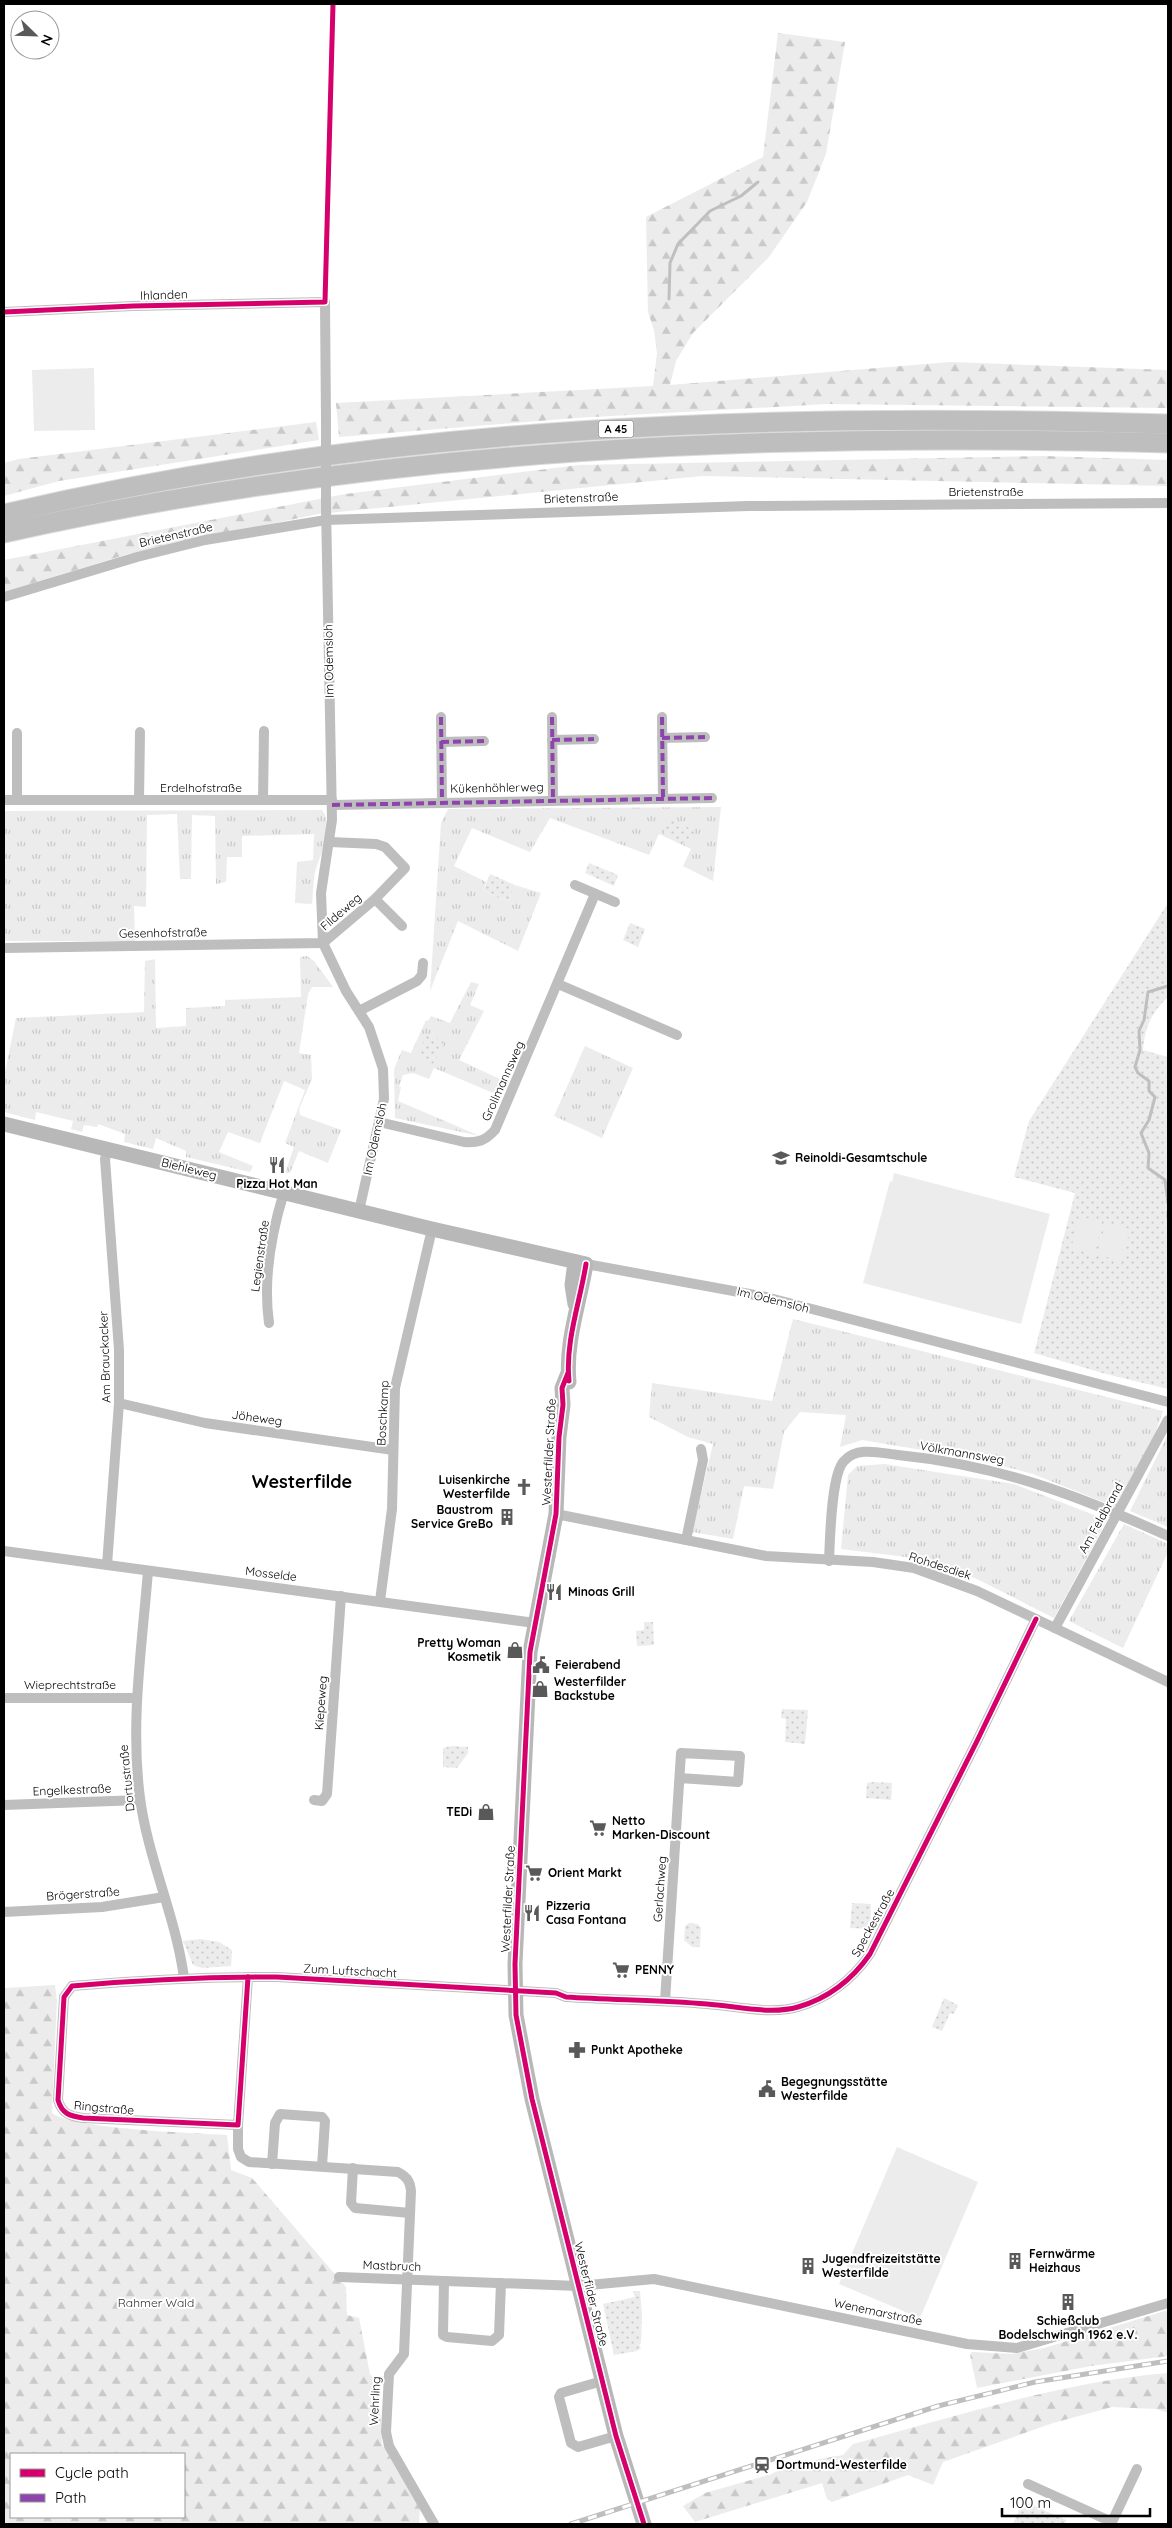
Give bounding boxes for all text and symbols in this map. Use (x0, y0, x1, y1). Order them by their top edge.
north arrow (10, 10, 60, 60)
text: N (37, 32, 57, 48)
street label: Ihlanden (140, 286, 188, 303)
road number: A 45 (598, 420, 634, 438)
street label: Brietenstraße (948, 484, 1024, 499)
street label: Brietenstraße (543, 489, 619, 506)
street label: Brietenstraße (138, 519, 214, 550)
street label: Im Odemsloh (320, 624, 337, 698)
street label: Kükenhöhlerweg (450, 779, 544, 796)
street label: Erdelhofstraße (160, 780, 242, 795)
street label: Fildeweg (317, 890, 364, 933)
street label: Gesenhofstraße (119, 924, 208, 941)
street label: Grollmannsweg (478, 1038, 527, 1123)
street label: Im Odemsloh (359, 1101, 390, 1177)
school or university icon: Reinoldi-Gesamtschule (771, 1148, 791, 1168)
place label: Reinoldi-Gesamtschule (795, 1150, 927, 1165)
street label: Biehleweg (160, 1154, 218, 1183)
restaurant icon: Pizza Hot Man (267, 1155, 287, 1175)
place label: Pizza Hot Man (236, 1176, 318, 1191)
street label: Legienstraße (247, 1219, 272, 1293)
street label: Im Odemsloh (735, 1283, 811, 1316)
street label: Am Brauckacker (95, 1310, 114, 1403)
street label: Boschkamp (373, 1380, 392, 1446)
street label: Westerfilder Straße (538, 1398, 559, 1506)
street label: Jöheweg (231, 1407, 283, 1428)
street label: Völkmannsweg (919, 1438, 1005, 1467)
district label: Westerfilde (252, 1470, 352, 1493)
place label: Luisenkirche Westerfilde (438, 1472, 510, 1501)
church icon: Luisenkirche Westerfilde (514, 1477, 534, 1497)
street label: Am Feldbrand (1075, 1480, 1126, 1556)
place label: Baustrom Service GreBo (411, 1502, 494, 1531)
building icon: Baustrom Service GreBo (497, 1507, 517, 1527)
street label: Rohdesdiek (907, 1548, 973, 1583)
street label: Mosselde (244, 1563, 298, 1584)
restaurant icon: Minoas Grill (544, 1582, 564, 1602)
place label: Minoas Grill (568, 1584, 635, 1599)
place label: Pretty Woman Kosmetik (417, 1635, 501, 1664)
shop icon: Pretty Woman Kosmetik (505, 1640, 525, 1660)
public building icon: Feierabend (531, 1655, 551, 1675)
place label: Feierabend (555, 1657, 620, 1672)
place label: Westerfilder Backstube (554, 1674, 626, 1703)
street label: Kiepeweg (311, 1675, 330, 1731)
street label: Wieprechtstraße (24, 1677, 116, 1692)
shop icon: Westerfilder Backstube (530, 1679, 550, 1699)
street label: Dortustraße (116, 1744, 137, 1812)
street label: Engelkestraße (32, 1781, 112, 1798)
shop icon: TEDi (476, 1802, 496, 1822)
place label: TEDi (446, 1804, 472, 1819)
place label: Netto Marken-Discount (612, 1813, 710, 1842)
supermarket icon: Netto Marken-Discount (588, 1818, 608, 1838)
street label: Westerfilder Straße (497, 1845, 518, 1953)
street label: Gerlachweg (650, 1855, 669, 1922)
supermarket icon: Orient Markt (524, 1863, 544, 1883)
place label: Orient Markt (548, 1865, 622, 1880)
street label: Brögerstraße (46, 1883, 121, 1904)
street label: Speckestraße (848, 1886, 898, 1959)
place label: Pizzeria Casa Fontana (546, 1898, 626, 1927)
restaurant icon: Pizzeria Casa Fontana (522, 1903, 542, 1923)
supermarket icon: PENNY (611, 1960, 631, 1980)
street label: Zum Luftschacht (303, 1961, 397, 1980)
place label: PENNY (635, 1962, 674, 1977)
pharmacy icon: Punkt Apotheke (567, 2040, 587, 2060)
place label: Punkt Apotheke (591, 2042, 683, 2057)
place label: Begegnungsstätte Westerfilde (781, 2074, 888, 2103)
public building icon: Begegnungsstätte Westerfilde (757, 2079, 777, 2099)
street label: Ringstraße (73, 2097, 135, 2118)
street label: Westerfilder Straße (571, 2240, 612, 2348)
place label: Fernwärme Heizhaus (1029, 2246, 1095, 2275)
place label: Jugendfreizeitstätte Westerfilde (822, 2251, 941, 2280)
building icon: Fernwärme Heizhaus (1005, 2251, 1025, 2271)
building icon: Jugendfreizeitstätte Westerfilde (798, 2256, 818, 2276)
street label: Mastbruch (362, 2257, 422, 2274)
building icon: Schießclub Bodelschwingh 1962 e.V. (1058, 2292, 1078, 2312)
park label: Rahmer Wald (118, 2295, 194, 2310)
street label: Wenemarstraße (832, 2295, 924, 2328)
place label: Schießclub Bodelschwingh 1962 e.V. (999, 2313, 1138, 2342)
street label: Wehrling (366, 2376, 383, 2426)
legend (10, 2453, 185, 2518)
station icon: Dortmund-Westerfilde (752, 2455, 772, 2475)
place label: Dortmund-Westerfilde (776, 2457, 907, 2472)
text: Cycle path (55, 2463, 129, 2482)
scale bar (1002, 2486, 1150, 2518)
text: Path (55, 2488, 87, 2507)
text: 100 m (1010, 2493, 1051, 2512)

